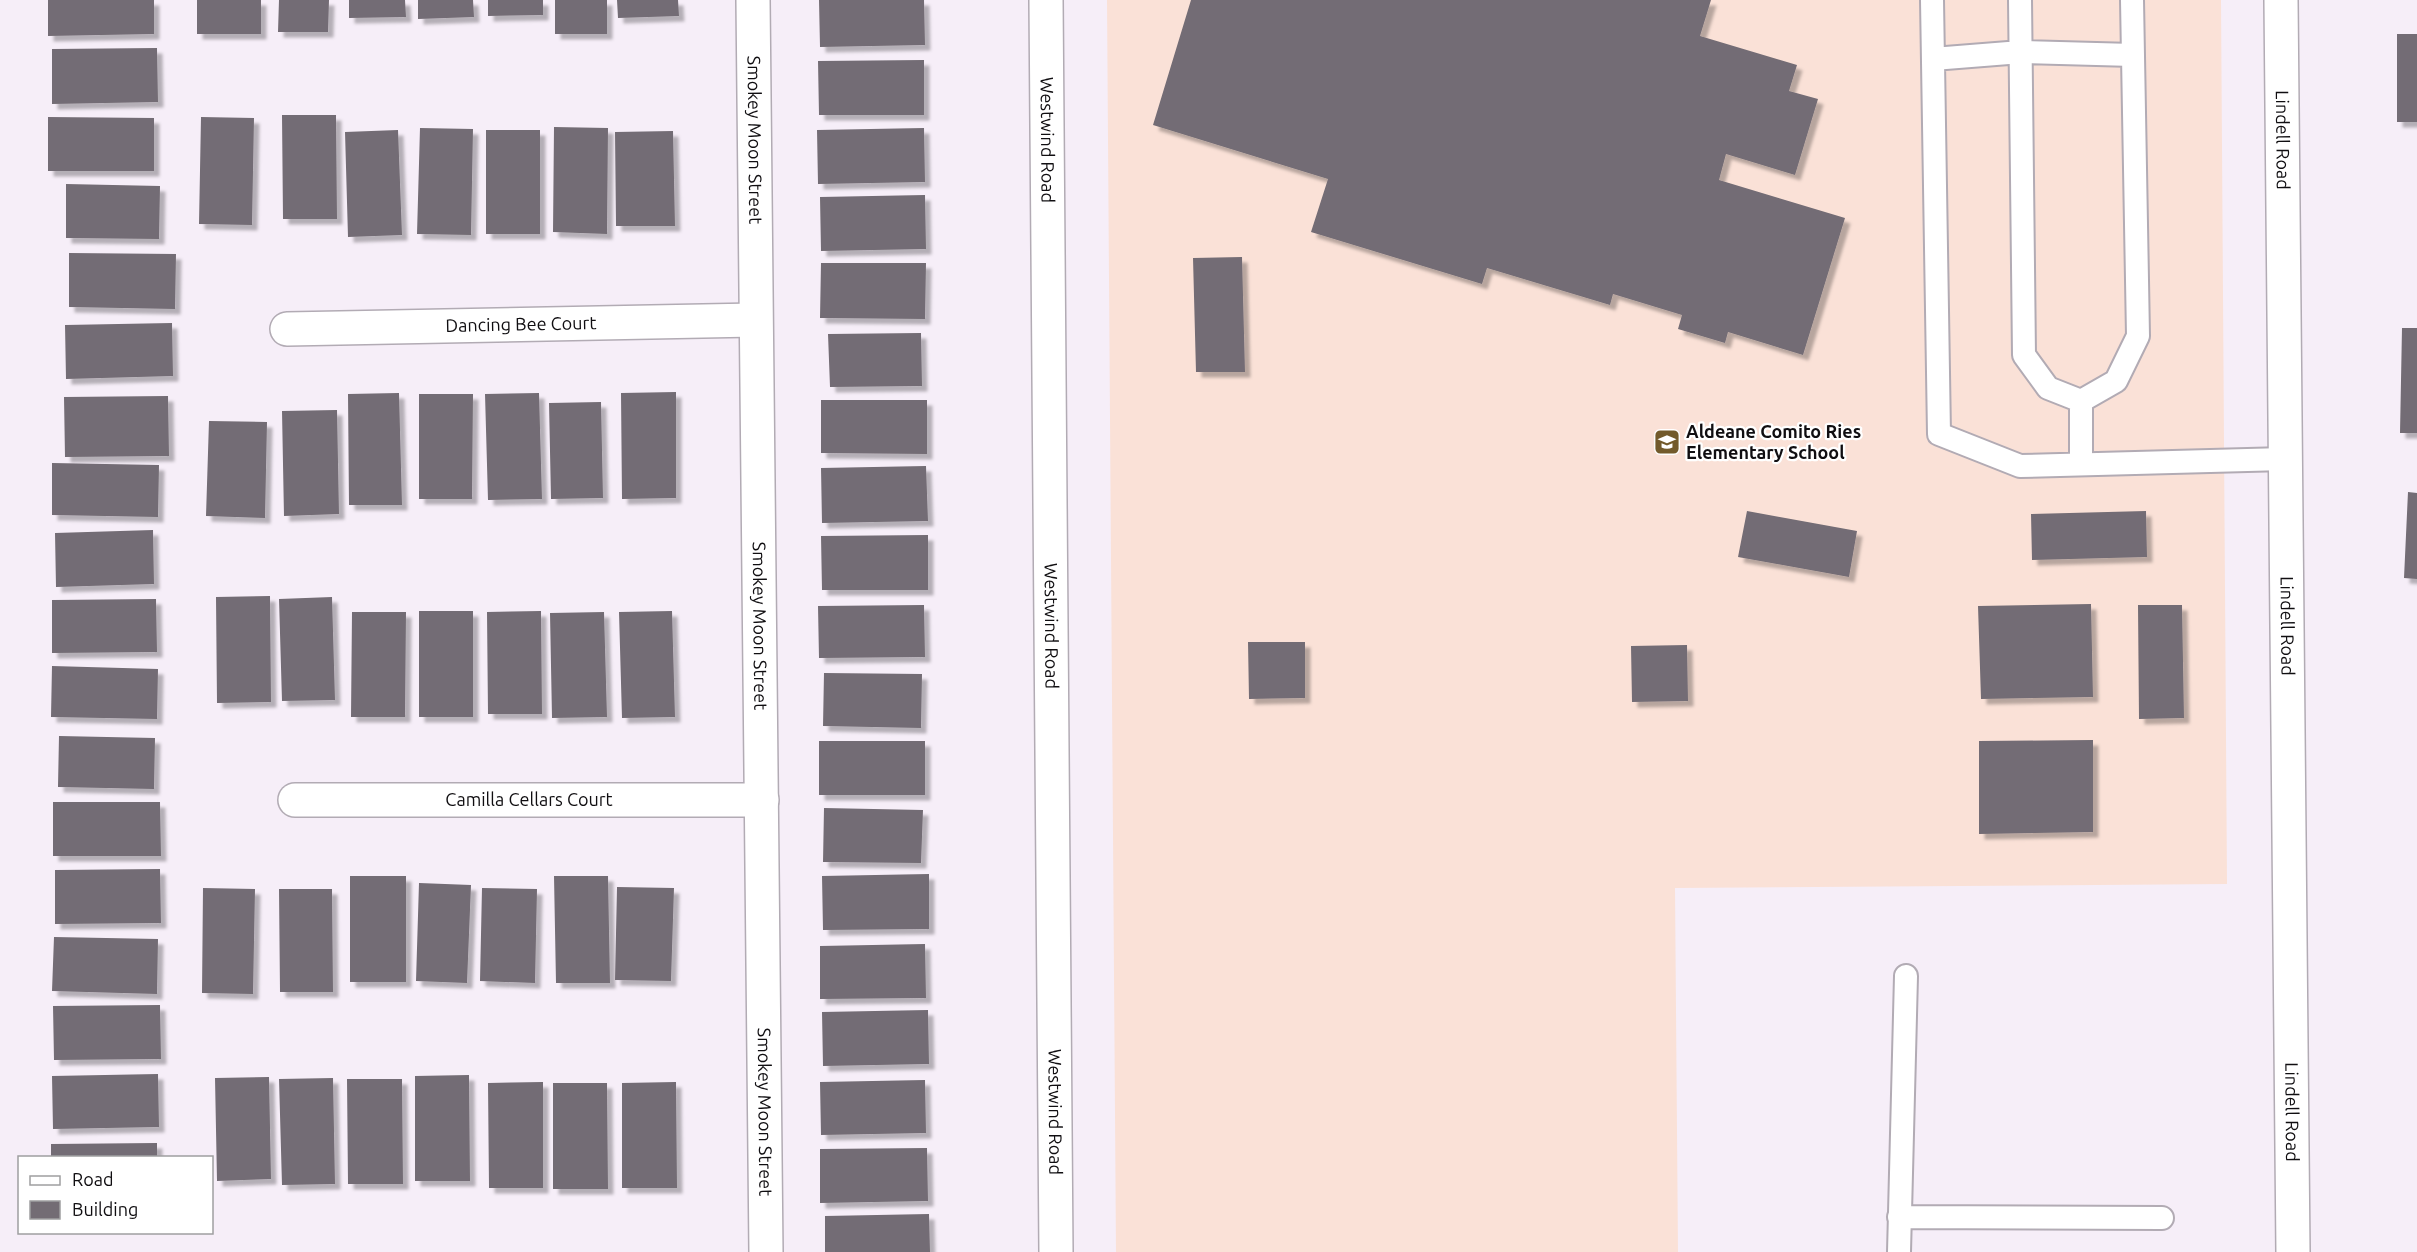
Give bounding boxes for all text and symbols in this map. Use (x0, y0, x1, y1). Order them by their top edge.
street label: Smokey Moon Street (745, 56, 766, 224)
street label: Westwind Road (1038, 77, 1059, 203)
street label: Lindell Road (2273, 90, 2294, 190)
street label: Dancing Bee Court (445, 312, 597, 335)
place label: Aldeane Comito Ries Elementary School (1686, 421, 1861, 462)
school or university icon: Aldeane Comito Ries Elementary School (1652, 427, 1682, 457)
street label: Smokey Moon Street (750, 542, 771, 710)
street label: Westwind Road (1041, 563, 1063, 689)
street label: Lindell Road (2278, 576, 2298, 676)
street label: Camilla Cellars Court (445, 789, 613, 809)
street label: Smokey Moon Street (755, 1028, 776, 1196)
street label: Westwind Road (1045, 1049, 1066, 1175)
street label: Lindell Road (2282, 1062, 2303, 1162)
legend (18, 1156, 213, 1234)
text: Road (72, 1169, 114, 1189)
text: Building (72, 1199, 138, 1219)

